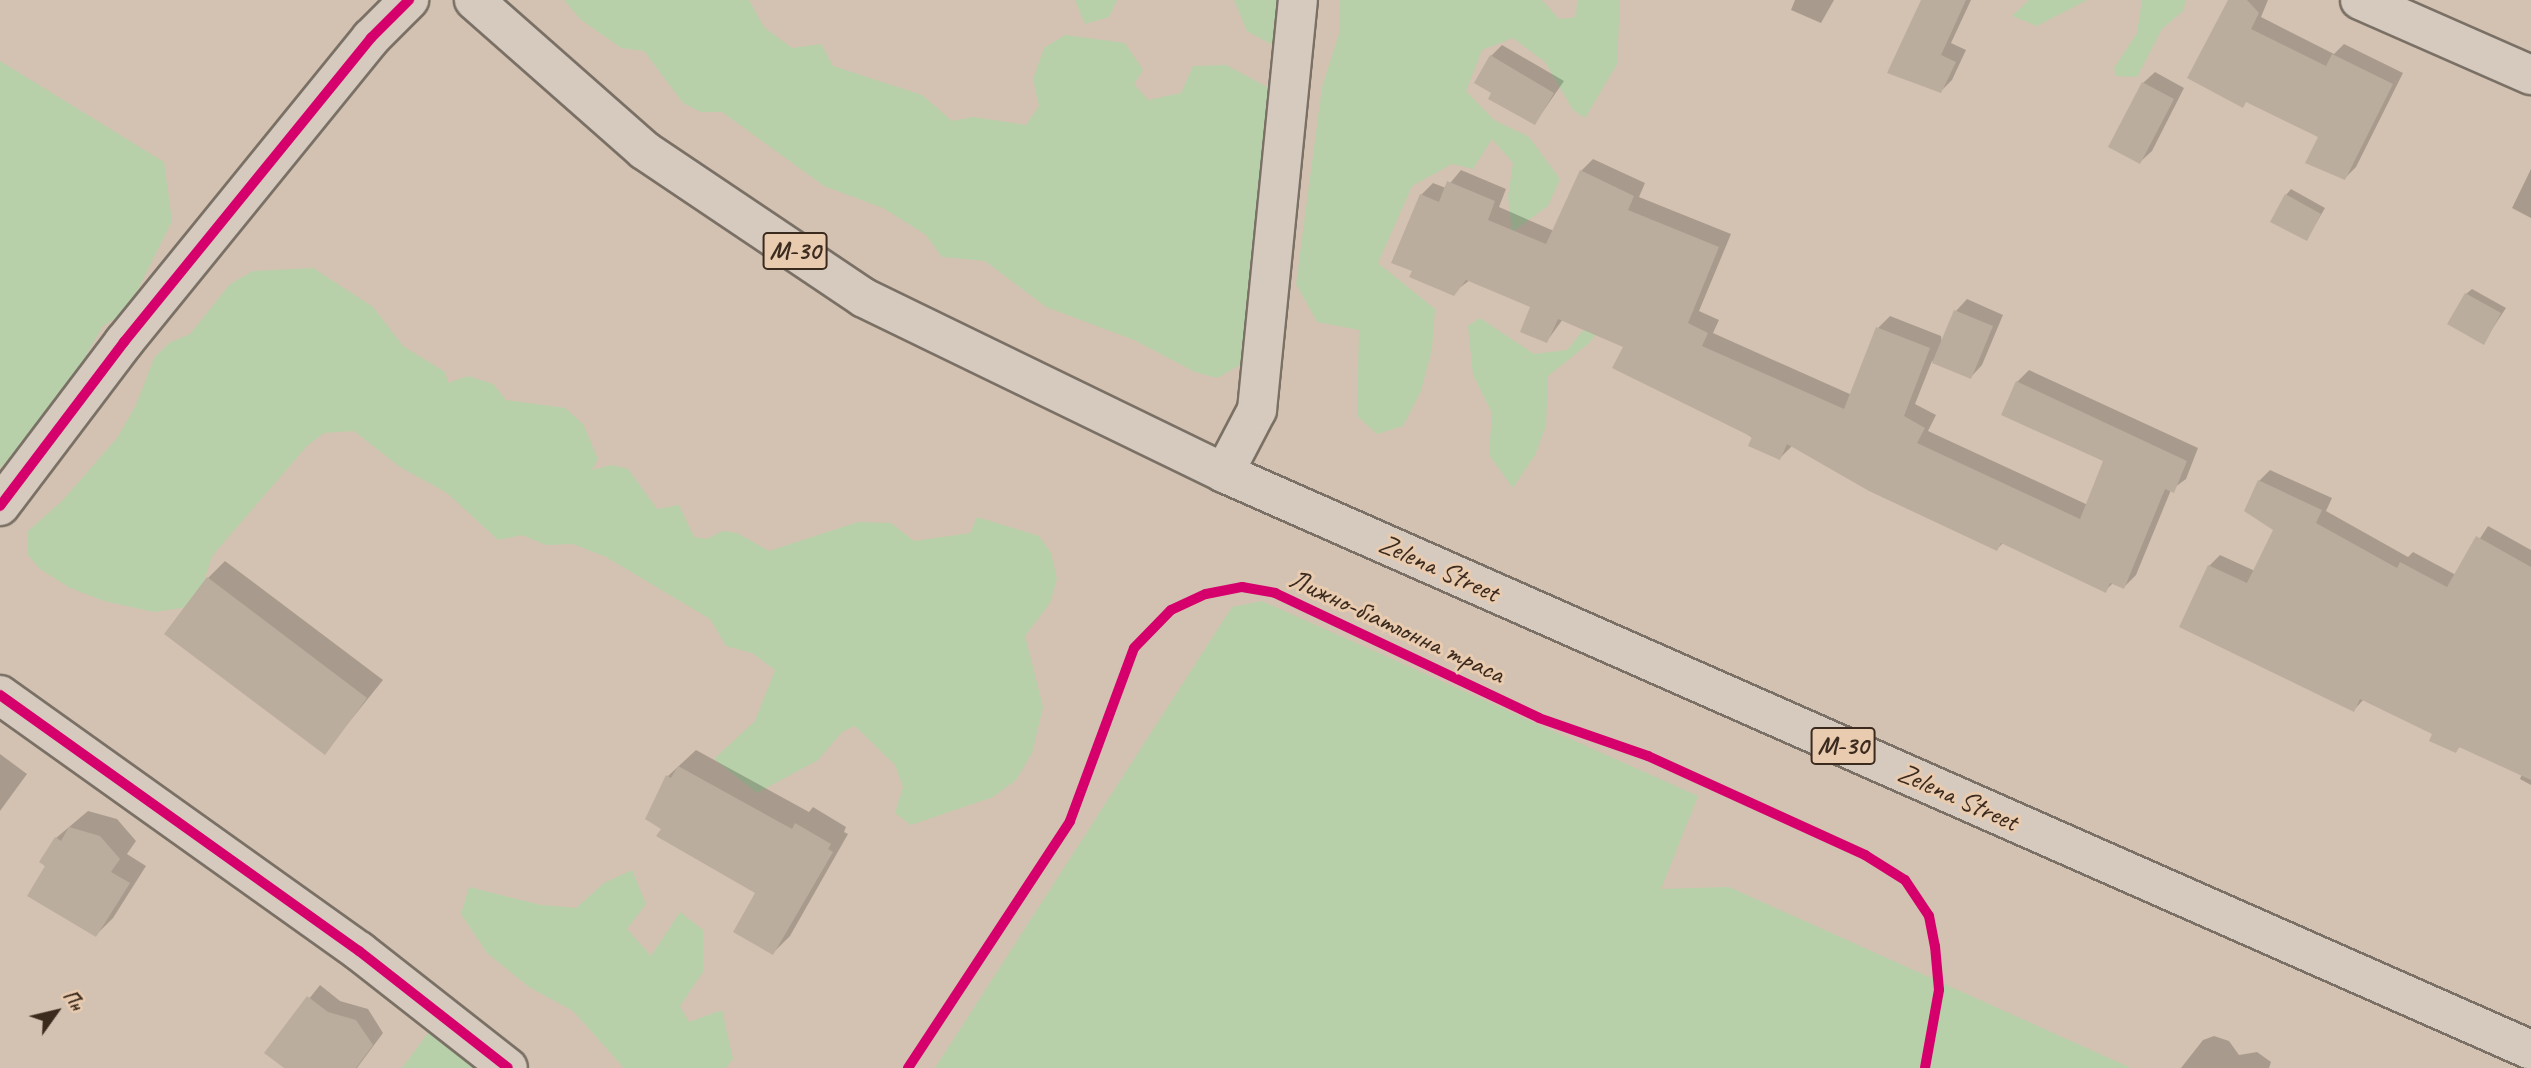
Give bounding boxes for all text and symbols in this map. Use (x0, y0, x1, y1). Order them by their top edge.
road number: М-30 (762, 228, 828, 274)
street label: Zelena Street (1373, 527, 1505, 609)
street label: Лижно-біатлонна траса (1285, 562, 1509, 690)
road number: М-30 (1810, 724, 1876, 768)
street label: Zelena Street (1892, 756, 2024, 838)
north arrow (21, 977, 91, 1047)
text: Пн (58, 985, 89, 1015)

